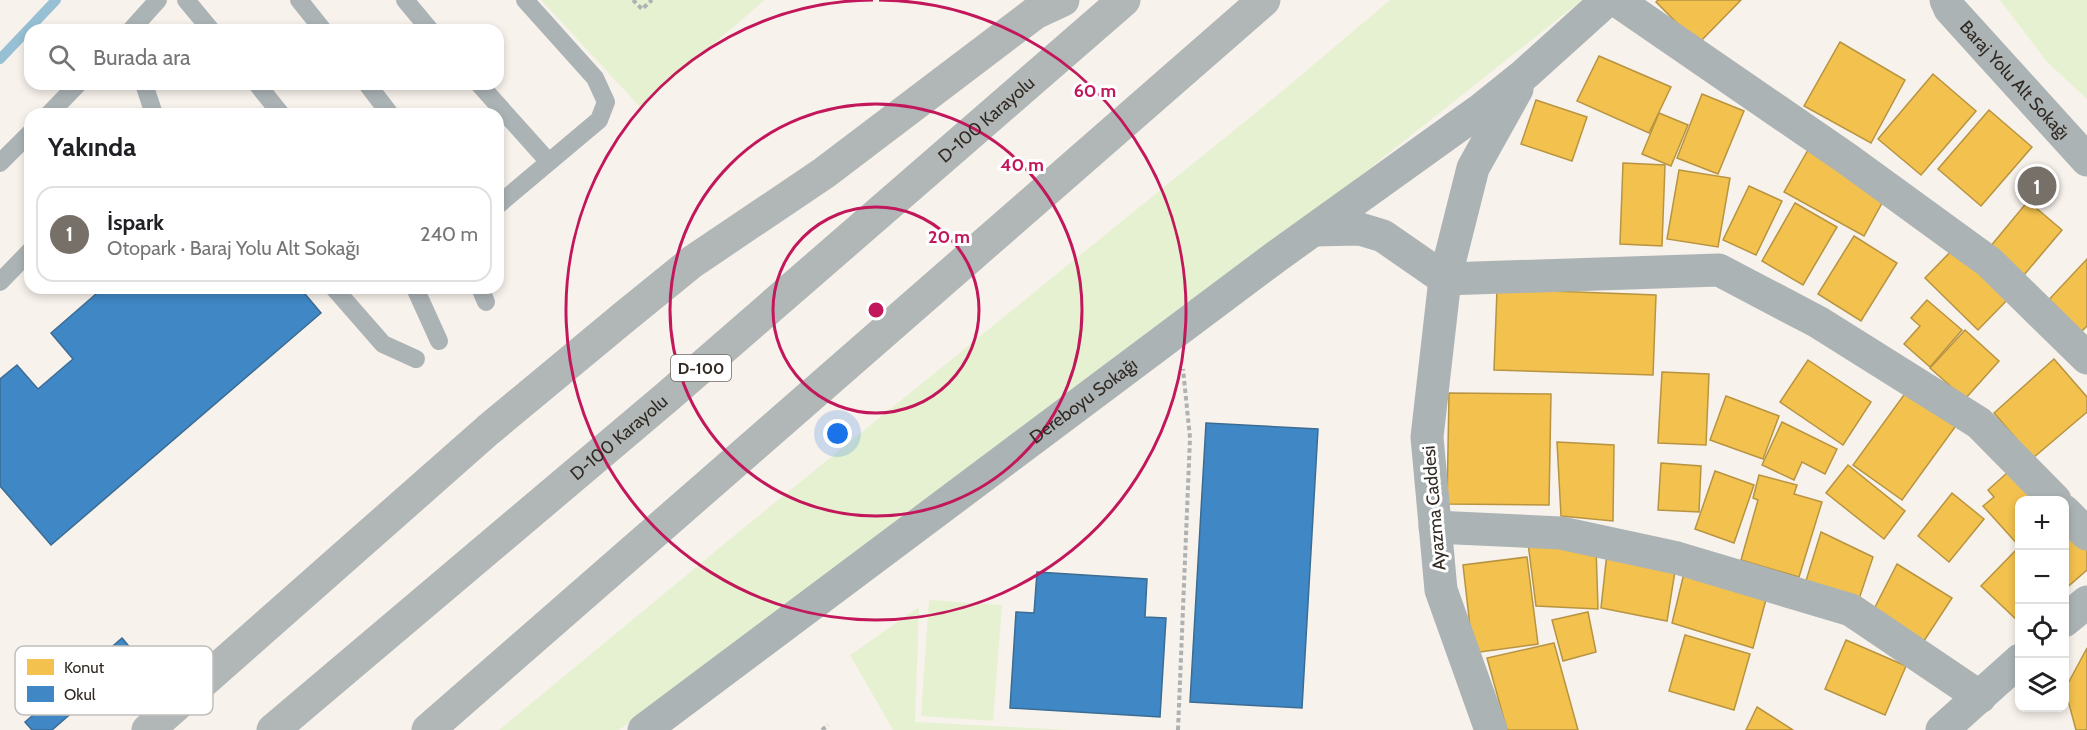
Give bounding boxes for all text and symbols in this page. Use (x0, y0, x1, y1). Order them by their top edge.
street label: Baraj Yolu Alt Sokağı (1955, 16, 2074, 144)
search box (24, 24, 504, 90)
icon: search (45, 41, 78, 74)
text: Burada ara (93, 44, 191, 71)
street label: D-100 Karayolu (934, 72, 1039, 167)
text: 60 m (1074, 80, 1116, 102)
text: Yakında (48, 131, 136, 163)
text: 40 m (1000, 154, 1044, 176)
pin: 1 (2018, 164, 2056, 208)
text: İspark (107, 209, 164, 236)
text: 1 (66, 222, 73, 246)
text: 240 m (420, 222, 478, 246)
text: 20 m (928, 226, 970, 248)
text: Otopark · Baraj Yolu Alt Sokağı (107, 236, 360, 260)
centre of rings (866, 300, 886, 320)
street label: Dereboyu Sokağı (1025, 353, 1142, 448)
road number: D-100 (671, 355, 731, 381)
street label: D-100 Karayolu (566, 390, 672, 485)
your location (823, 419, 852, 448)
street label: Ayazma Caddesi (1418, 445, 1450, 571)
map controls (2015, 496, 2069, 712)
button: + (2015, 496, 2069, 550)
button: − (2015, 550, 2069, 604)
button: locate (2015, 604, 2069, 658)
legend (15, 646, 213, 715)
text: Konut (64, 658, 105, 677)
button: layers (2015, 658, 2069, 712)
text: Okul (64, 685, 96, 704)

